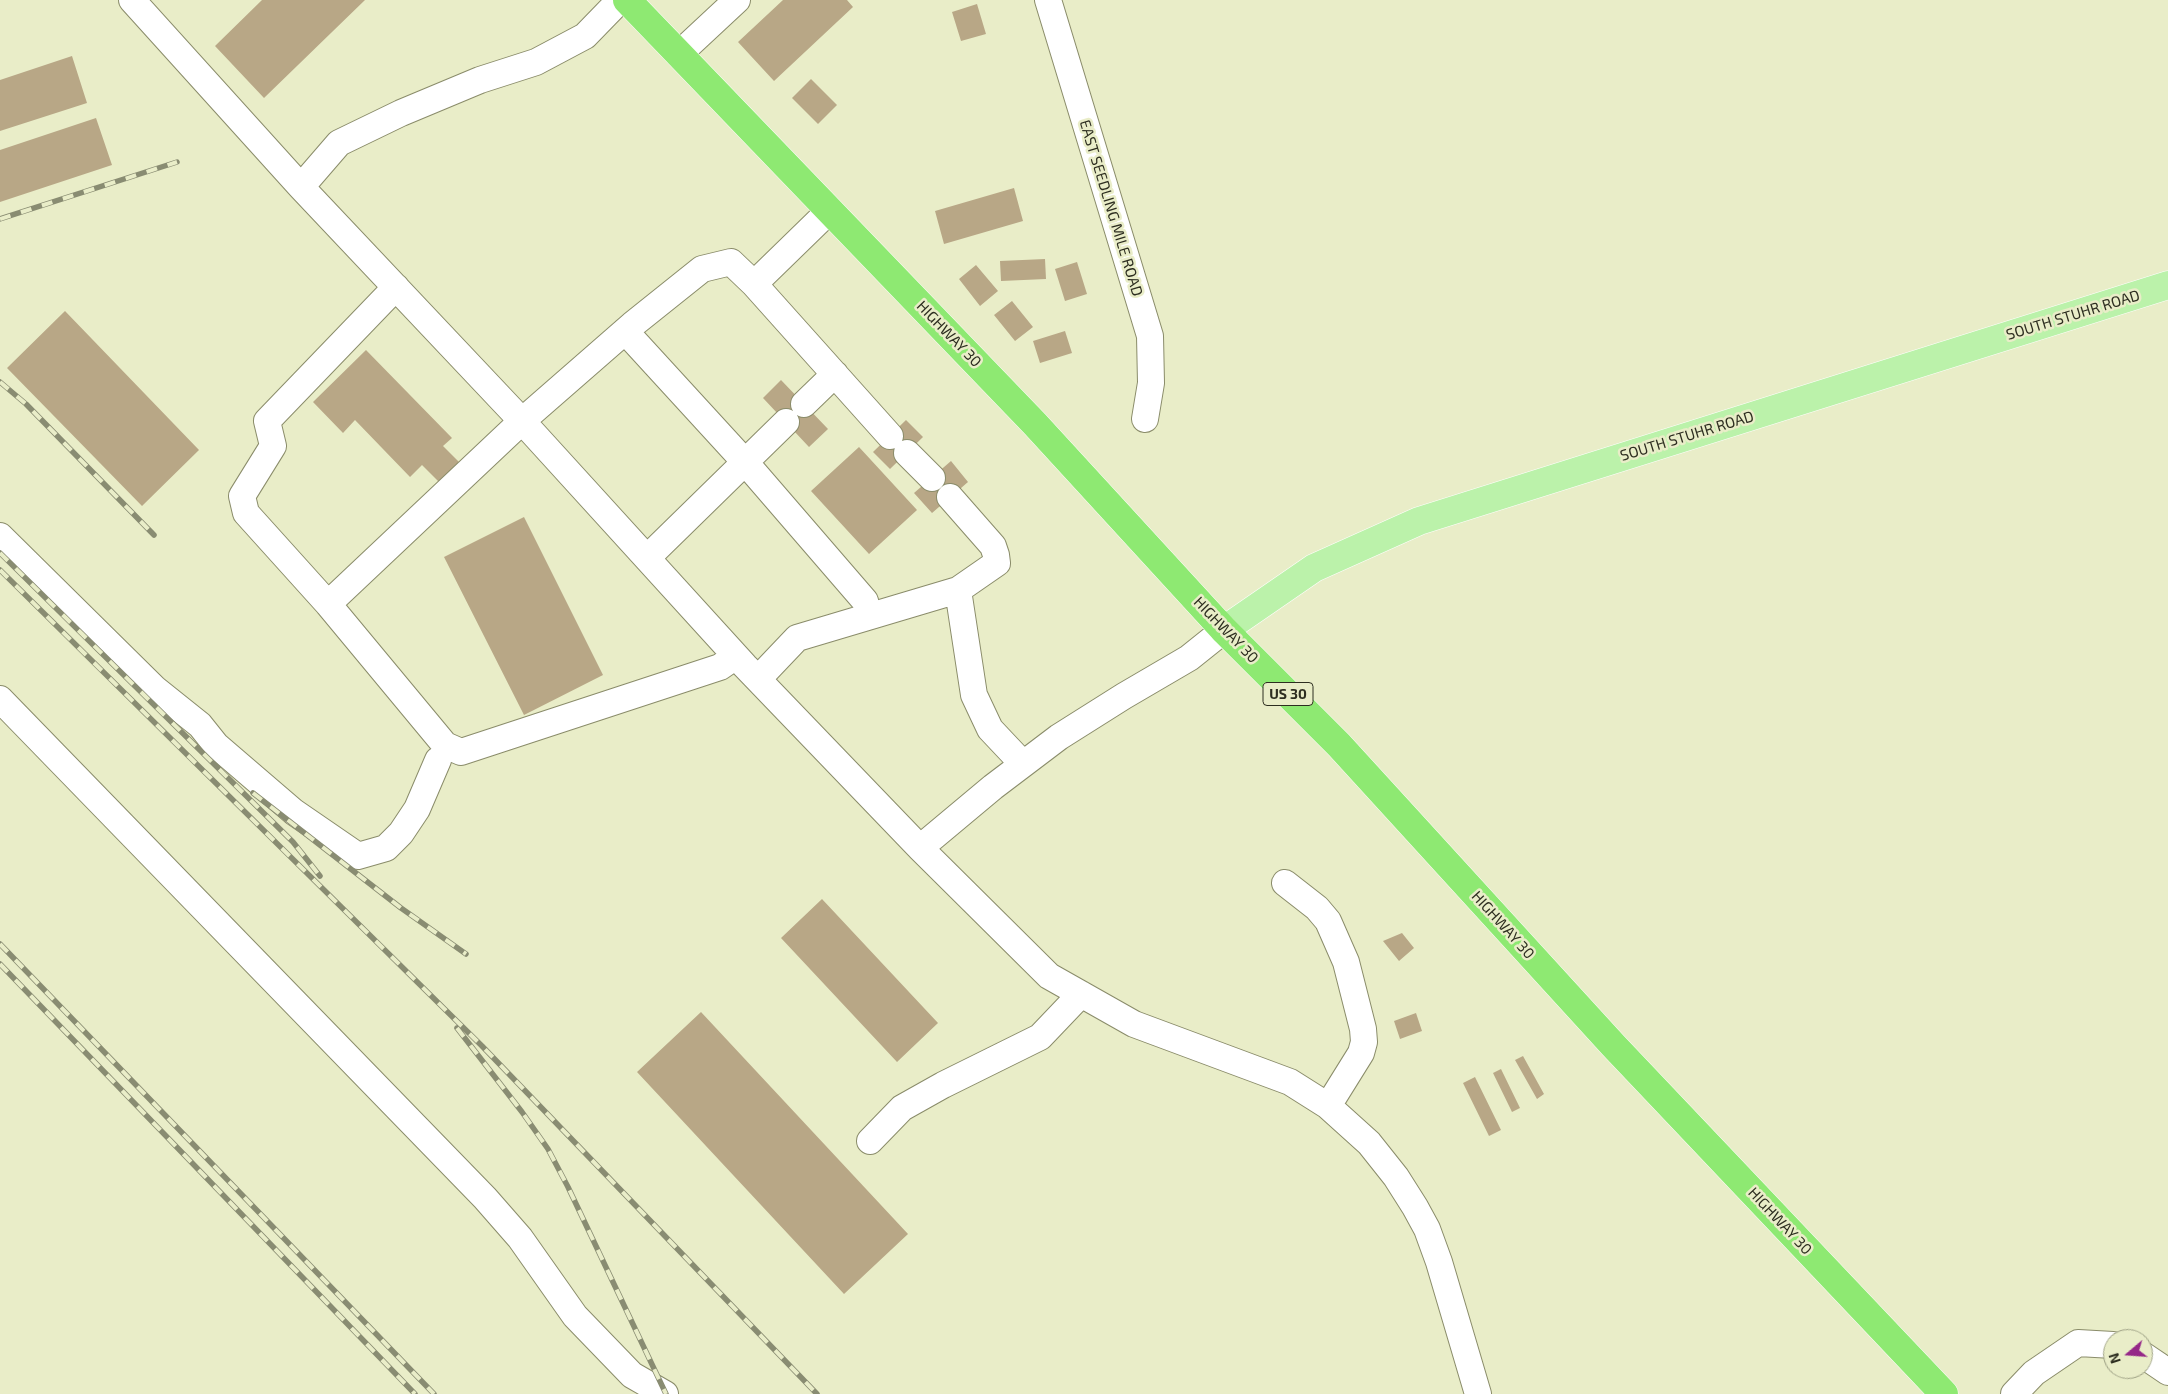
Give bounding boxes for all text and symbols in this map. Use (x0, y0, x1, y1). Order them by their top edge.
street label: EAST SEEDLING MILE ROAD (1076, 118, 1146, 298)
street label: SOUTH STUHR ROAD (2004, 286, 2142, 344)
street label: HIGHWAY 30 (913, 297, 985, 371)
street label: SOUTH STUHR ROAD (1618, 407, 1756, 465)
street label: HIGHWAY 30 (1190, 593, 1262, 667)
road number: US 30 (1263, 682, 1313, 706)
street label: HIGHWAY 30 (1468, 887, 1538, 963)
street label: HIGHWAY 30 (1744, 1184, 1816, 1258)
north arrow (2103, 1329, 2153, 1379)
text: N (2105, 1351, 2124, 1366)

